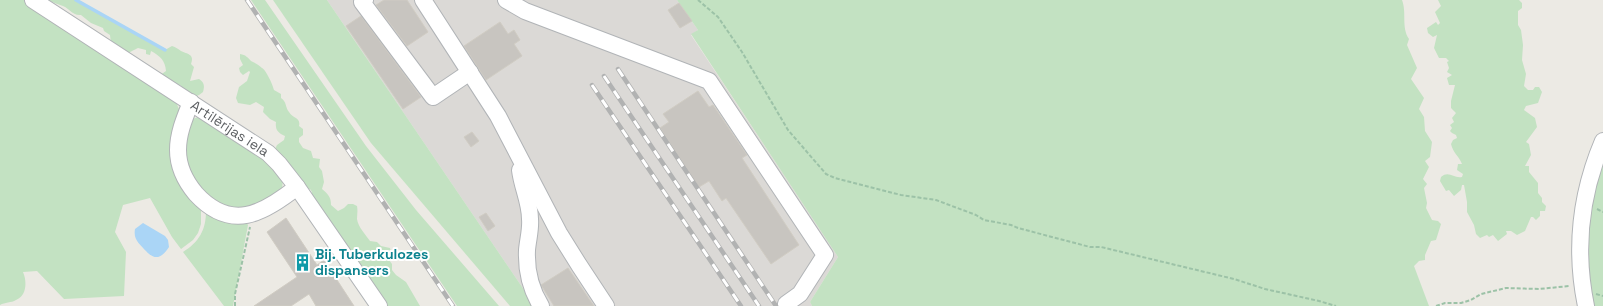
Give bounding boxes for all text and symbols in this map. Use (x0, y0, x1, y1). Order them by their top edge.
street label: Artilērijas iela (187, 96, 273, 160)
place label: Bij. Tuberkulozes dispansers (315, 245, 428, 279)
building icon: Bij. Tuberkulozes dispansers (292, 252, 312, 272)

